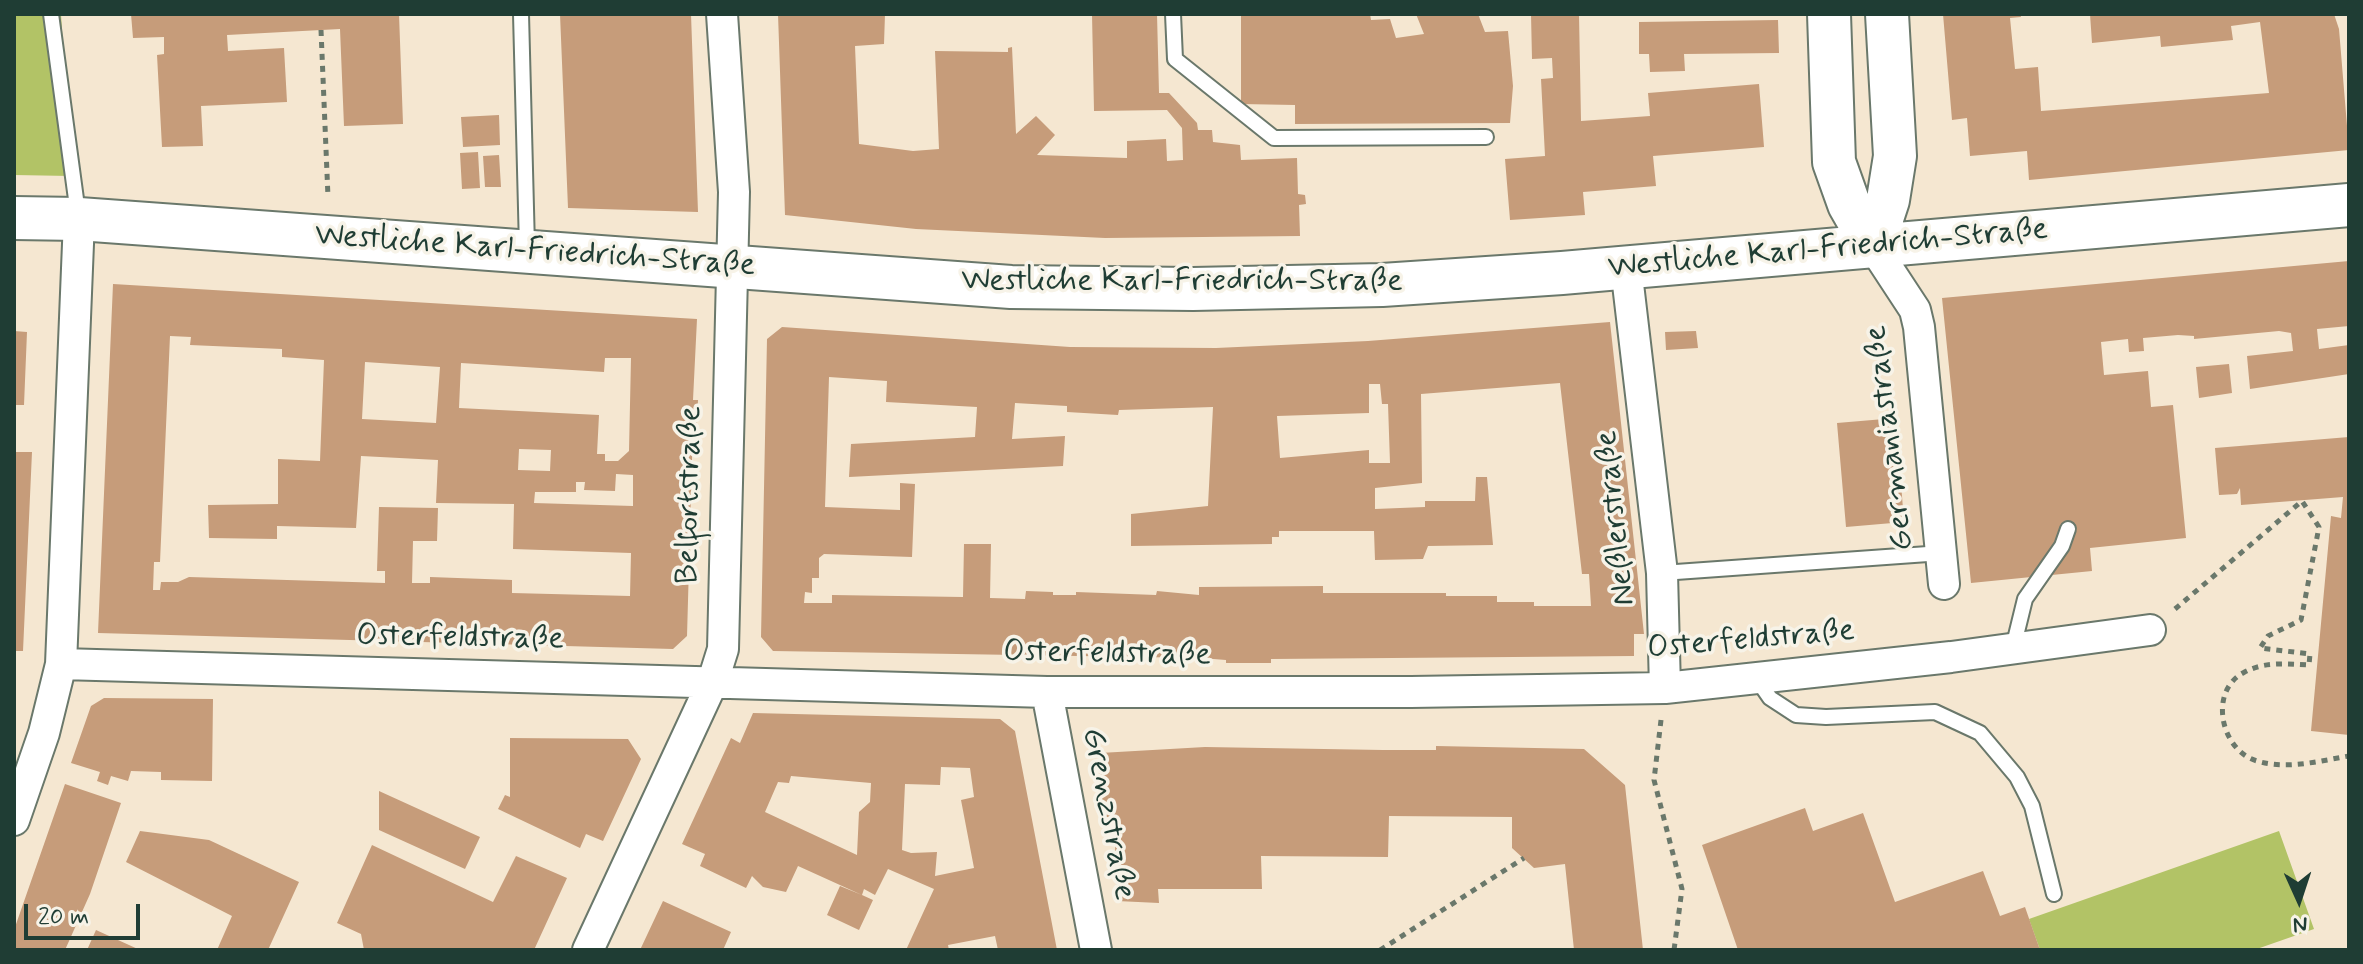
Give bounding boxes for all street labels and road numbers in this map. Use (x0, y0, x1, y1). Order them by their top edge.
street label: Westliche Karl-Friedrich-Straße (1606, 212, 2050, 288)
street label: Westliche Karl-Friedrich-Straße (313, 217, 757, 287)
street label: Westliche Karl-Friedrich-Straße (961, 263, 1403, 301)
street label: Germaniastraße (1858, 323, 1924, 553)
street label: Belfortstraße (670, 406, 712, 584)
street label: Neßlerstraße (1589, 428, 1645, 608)
street label: Osterfeldstraße (1646, 613, 1856, 669)
street label: Osterfeldstraße (356, 618, 564, 660)
street label: Osterfeldstraße (1003, 634, 1211, 676)
street label: Grenzstraße (1072, 725, 1142, 903)

